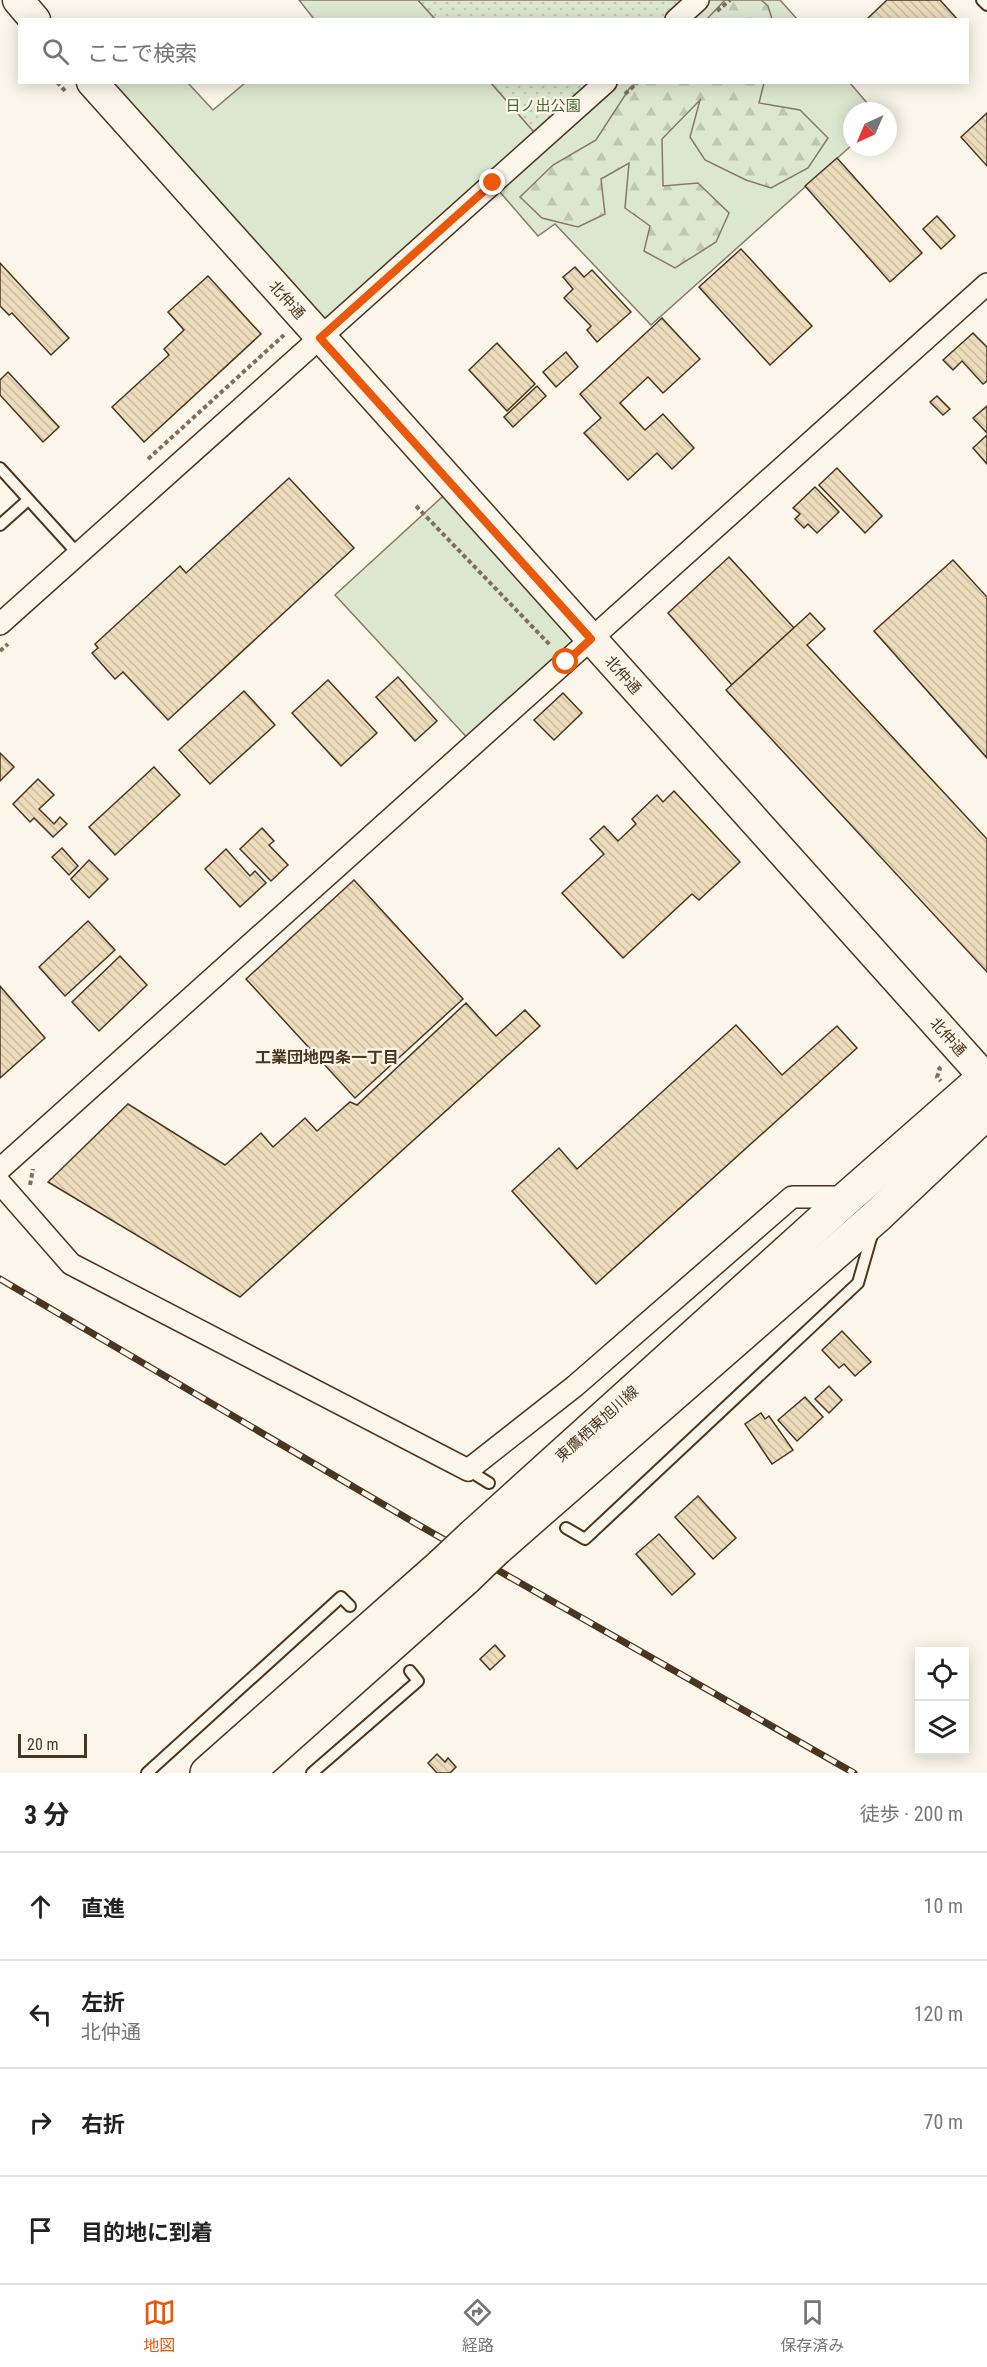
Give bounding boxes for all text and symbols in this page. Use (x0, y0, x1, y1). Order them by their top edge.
search box (18, 18, 969, 84)
icon: search (39, 35, 72, 68)
text: ここで検索 (87, 41, 197, 66)
park label: 日ノ出公園 (505, 97, 581, 115)
north arrow (843, 102, 897, 156)
route end (479, 169, 505, 195)
street label: 北仲通 (265, 277, 309, 323)
route start (552, 648, 578, 674)
street label: 北仲通 (601, 652, 645, 698)
street label: 北仲通 (926, 1014, 970, 1060)
district label: 工業団地四条一丁目 (255, 1048, 399, 1067)
street label: 東鷹栖東旭川線 (552, 1382, 642, 1466)
map controls (915, 1647, 969, 1755)
button: locate (915, 1647, 969, 1701)
button: layers (915, 1701, 969, 1755)
scale bar (18, 1731, 87, 1758)
text: 20 m (27, 1735, 59, 1754)
text: 3 分 (24, 1800, 69, 1830)
text: 徒歩 · 200 m (860, 1802, 963, 1826)
icon: ahead (24, 1890, 57, 1923)
text: 10 m (924, 1894, 963, 1918)
text: 直進 (81, 1896, 125, 1921)
text: 左折 (81, 1990, 125, 2015)
icon: left (24, 1998, 57, 2031)
text: 120 m (914, 2002, 963, 2026)
text: 北仲通 (81, 2020, 141, 2044)
icon: right (24, 2106, 57, 2139)
text: 70 m (924, 2110, 963, 2134)
text: 右折 (81, 2112, 125, 2137)
icon: arrive (24, 2214, 57, 2247)
text: 目的地に到着 (81, 2220, 213, 2245)
tab: 地図 (143, 2296, 176, 2356)
tab: 経路 (461, 2296, 494, 2356)
tab: 保存済み (780, 2296, 844, 2356)

